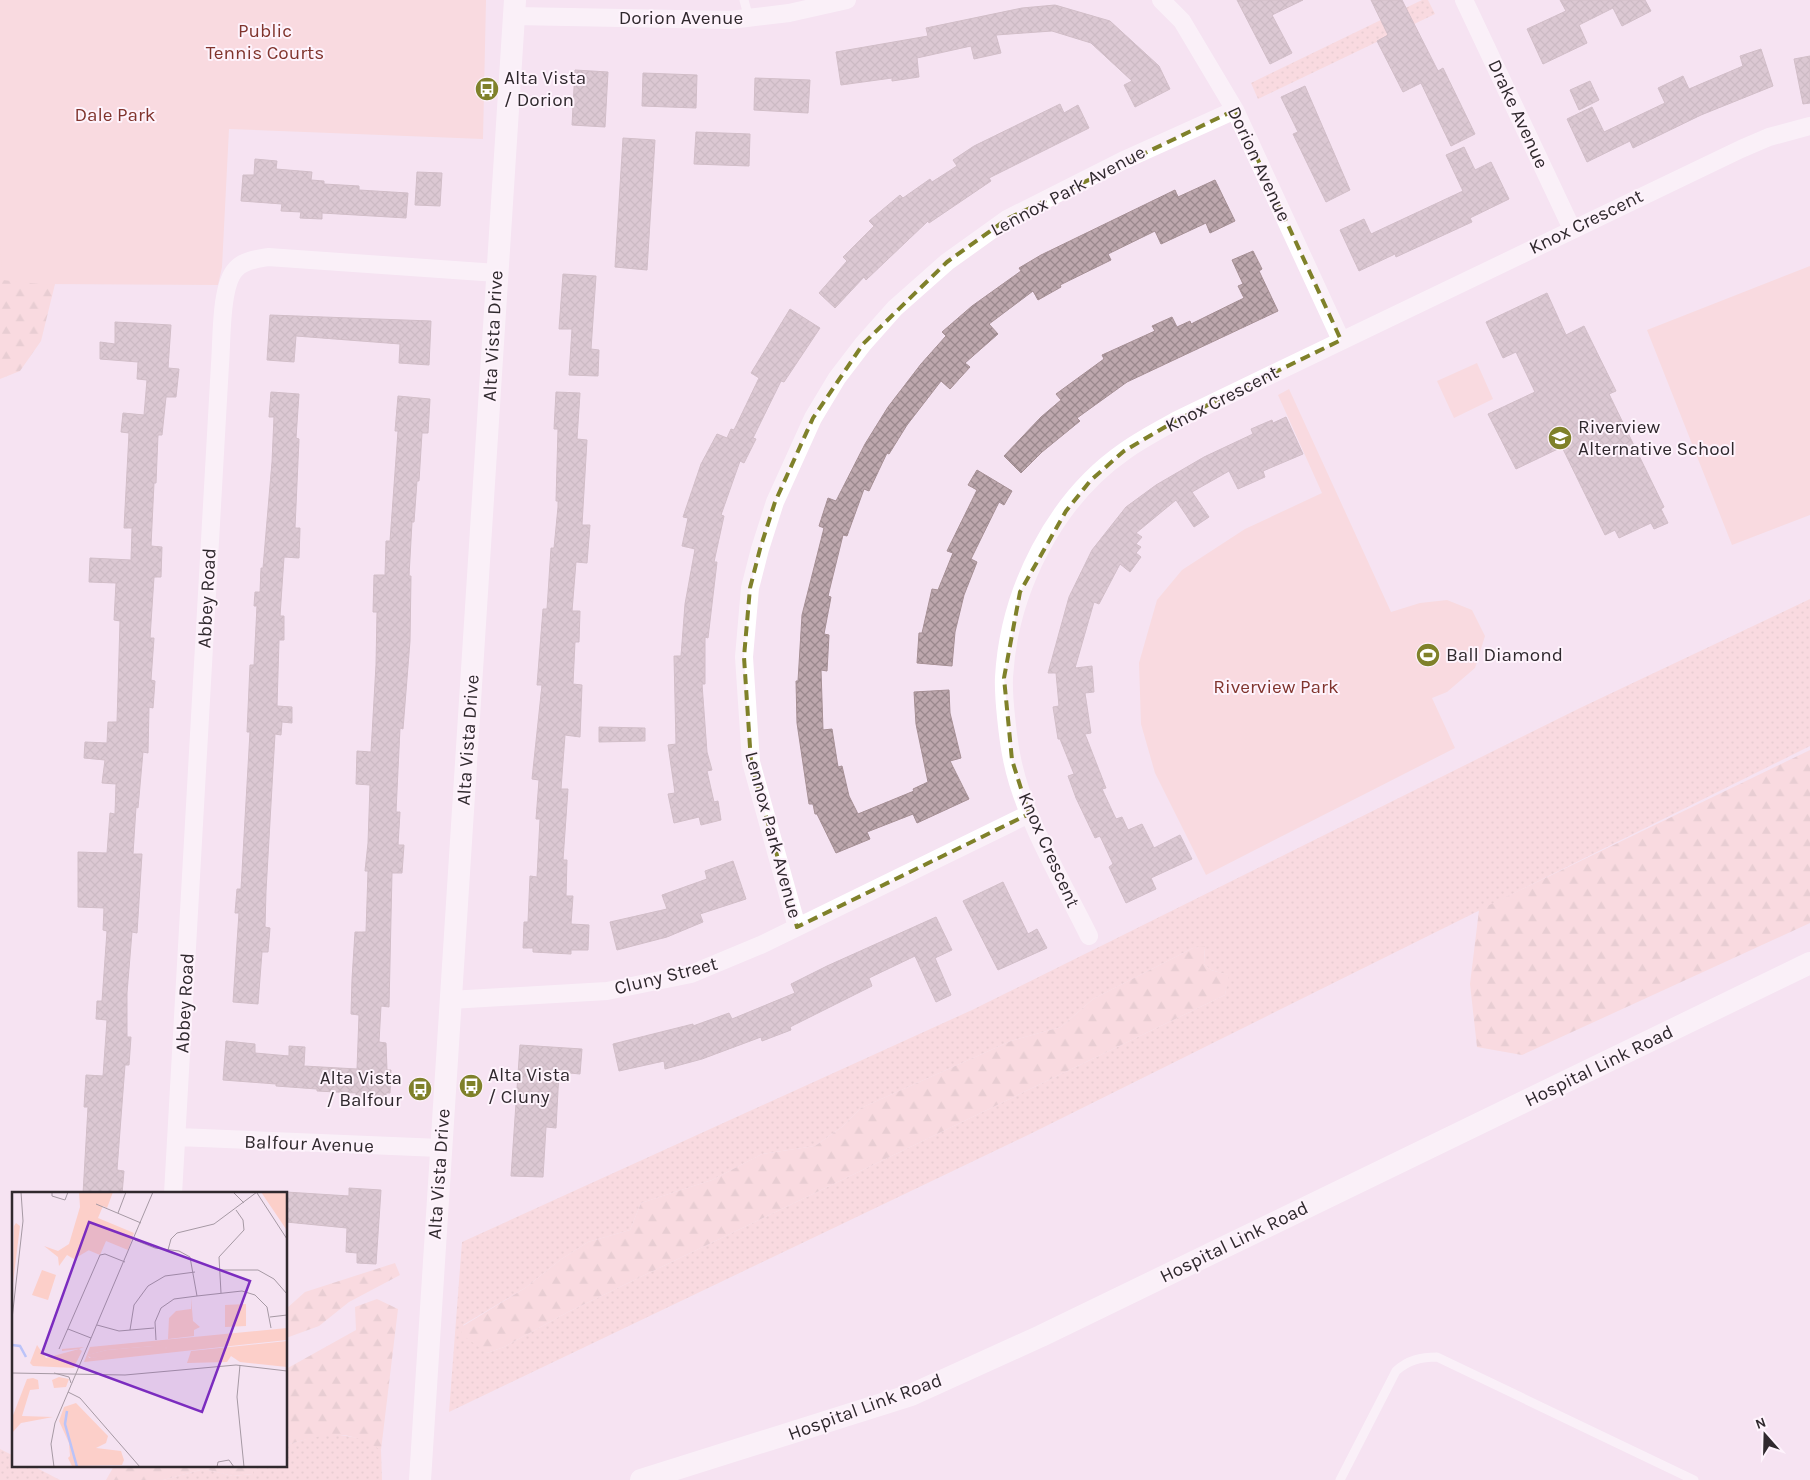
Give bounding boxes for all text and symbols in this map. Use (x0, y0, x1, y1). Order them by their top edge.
street label: Dorion Avenue (619, 7, 743, 29)
park label: Public Tennis Courts (206, 20, 324, 64)
street label: Drake Avenue (1483, 56, 1553, 172)
place label: Alta Vista / Dorion (504, 67, 586, 111)
bus stop icon: Alta Vista / Dorion (474, 76, 500, 102)
street label: Dorion Avenue (1223, 103, 1295, 225)
park label: Dale Park (74, 104, 156, 126)
street label: Lennox Park Avenue (987, 141, 1149, 241)
street label: Knox Crescent (1525, 185, 1647, 259)
street label: Alta Vista Drive (479, 270, 507, 402)
street label: Knox Crescent (1162, 361, 1282, 437)
place label: Riverview Alternative School (1578, 416, 1735, 460)
school or university icon: Riverview Alternative School (1547, 425, 1573, 451)
street label: Abbey Road (193, 547, 221, 649)
sports icon: Ball Diamond (1415, 642, 1441, 668)
place label: Ball Diamond (1446, 644, 1563, 666)
street label: Alta Vista Drive (452, 674, 484, 806)
park label: Riverview Park (1213, 676, 1339, 698)
street label: Lennox Park Avenue (740, 749, 806, 921)
street label: Knox Crescent (1014, 789, 1084, 911)
street label: Abbey Road (171, 952, 199, 1054)
street label: Cluny Street (612, 953, 720, 999)
street label: Hospital Link Road (1521, 1021, 1677, 1111)
place label: Alta Vista / Cluny (488, 1064, 570, 1108)
place label: Alta Vista / Balfour (320, 1067, 402, 1111)
bus stop icon: Alta Vista / Cluny (458, 1073, 484, 1099)
bus stop icon: Alta Vista / Balfour (407, 1076, 433, 1102)
street label: Alta Vista Drive (423, 1108, 455, 1240)
street label: Balfour Avenue (244, 1131, 374, 1157)
inset map (12, 1192, 288, 1468)
street label: Hospital Link Road (1156, 1197, 1312, 1287)
street label: Hospital Link Road (785, 1369, 945, 1445)
north arrow (1740, 1410, 1790, 1460)
text: N (1753, 1414, 1768, 1433)

